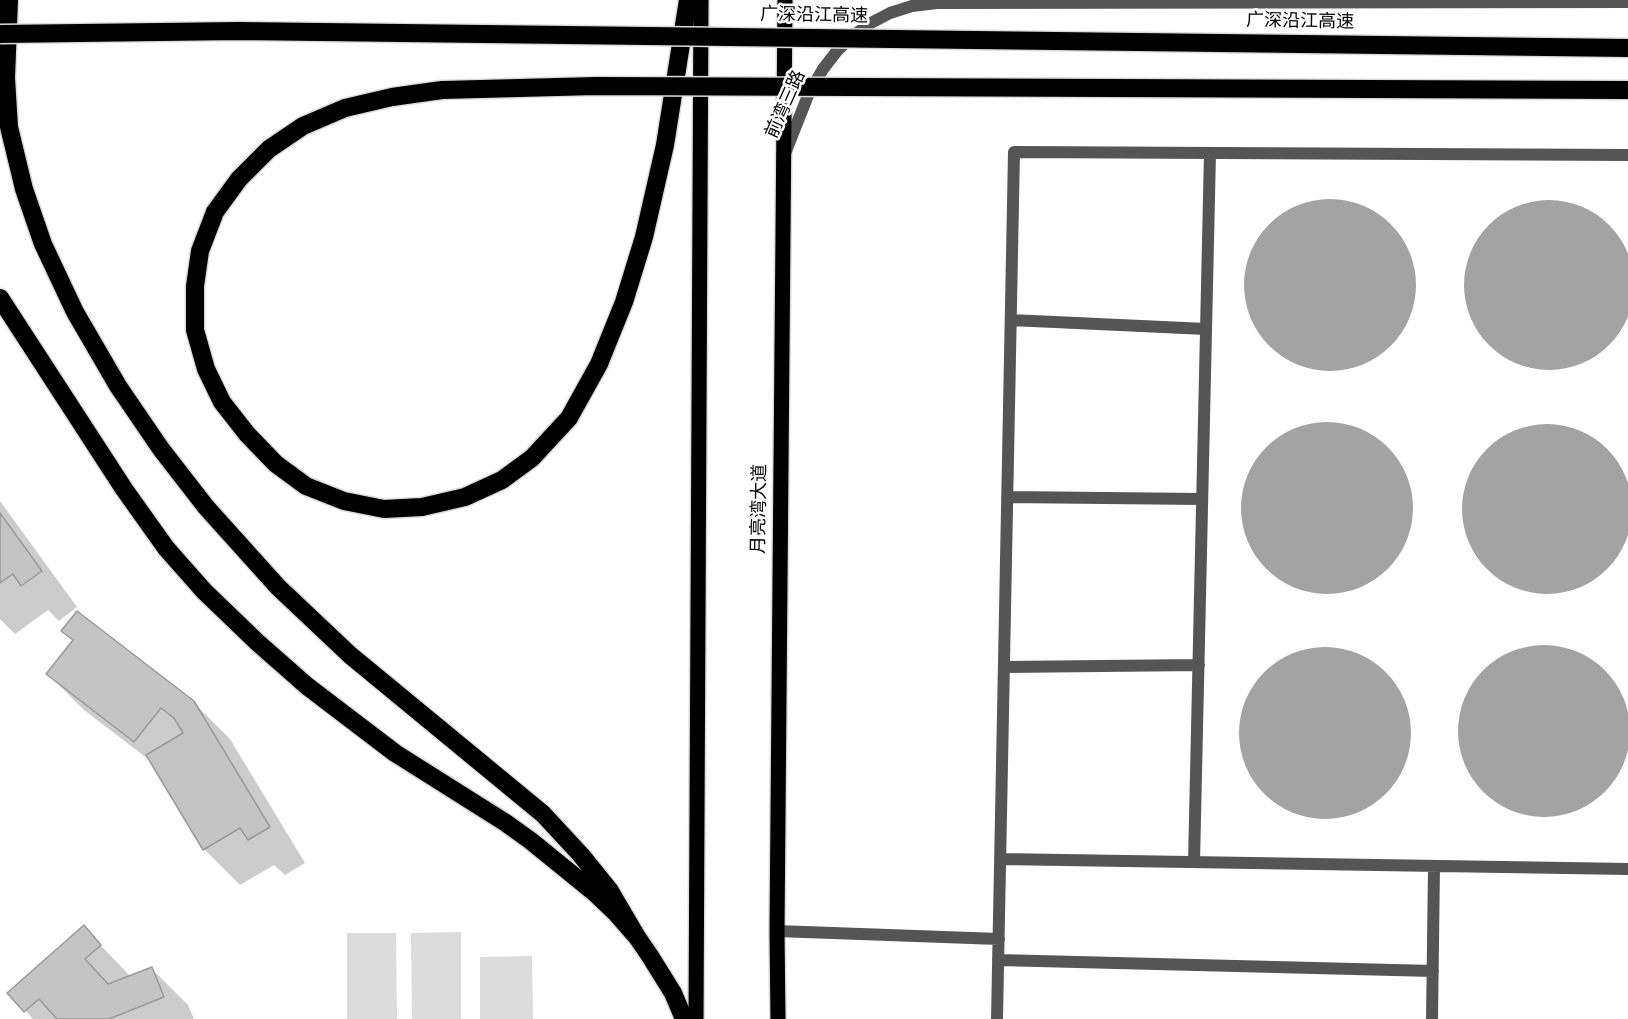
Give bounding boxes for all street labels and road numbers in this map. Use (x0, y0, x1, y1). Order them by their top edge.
street label: 广深沿江高速 (760, 5, 868, 29)
street label: 广深沿江高速 (1246, 11, 1354, 35)
street label: 前湾三路 (762, 68, 812, 142)
street label: 月亮湾大道 (749, 464, 773, 554)

